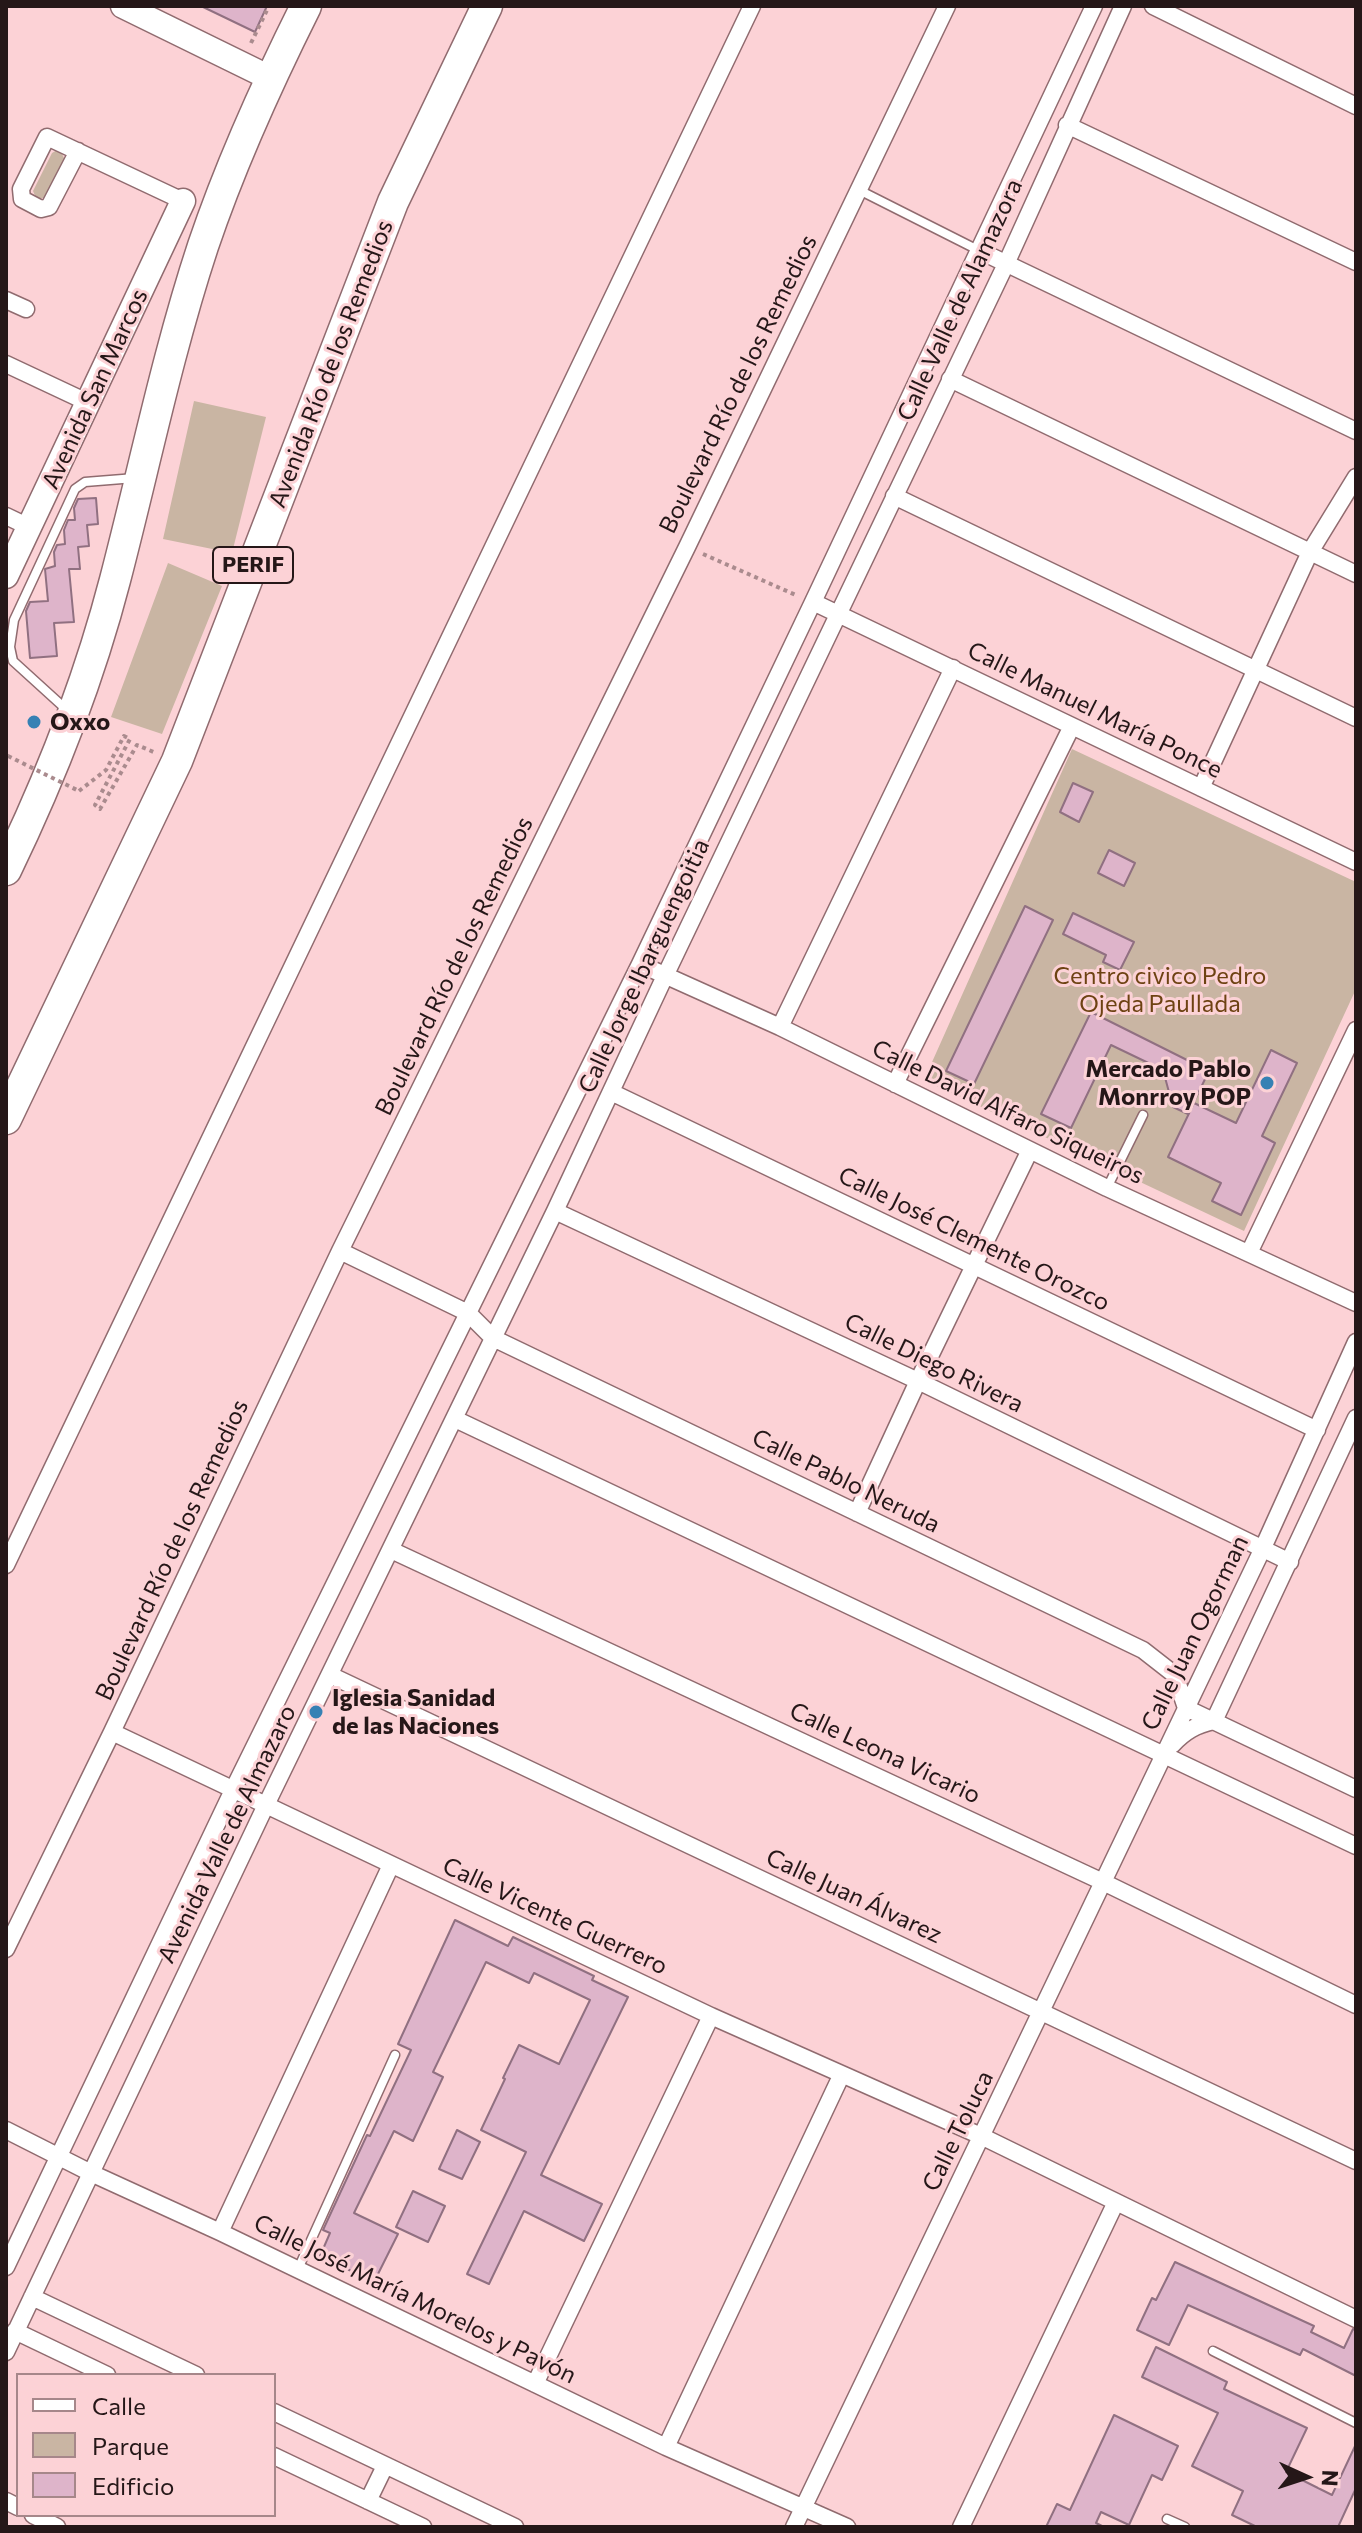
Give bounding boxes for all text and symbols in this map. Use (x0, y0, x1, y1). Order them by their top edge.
street label: Calle Valle de Alamazora (891, 174, 1029, 426)
street label: Avenida Río de los Remedios (263, 216, 399, 512)
street label: Boulevard Río de los Remedios (653, 230, 823, 538)
street label: Avenida San Marcos (36, 284, 154, 494)
road number: PERIF (213, 547, 293, 583)
street label: Calle Manuel María Ponce (963, 636, 1227, 784)
place label: Oxxo (50, 708, 110, 736)
marker: Oxxo (25, 713, 43, 731)
street label: Boulevard Río de los Remedios (369, 812, 539, 1120)
street label: Calle Jorge Ibarguengoitia (572, 834, 716, 1098)
park label: Centro civico Pedro Ojeda Paullada (1054, 962, 1266, 1018)
street label: Calle David Alfaro Siqueiros (868, 1034, 1148, 1190)
place label: Mercado Pablo Monrroy POP (1085, 1055, 1251, 1111)
marker: Mercado Pablo Monrroy POP (1258, 1074, 1276, 1092)
street label: Calle José Clemente Orozco (834, 1161, 1114, 1317)
street label: Calle Diego Rivera (840, 1307, 1028, 1419)
street label: Boulevard Río de los Remedios (90, 1395, 254, 1705)
street label: Calle Pablo Neruda (747, 1423, 945, 1539)
street label: Calle Juan Ogorman (1135, 1531, 1255, 1735)
place label: Iglesia Sanidad de las Naciones (332, 1684, 499, 1740)
street label: Calle Leona Vicario (785, 1696, 985, 1810)
street label: Avenida Valle de Almazaro (152, 1700, 302, 1968)
marker: Iglesia Sanidad de las Naciones (307, 1703, 325, 1721)
street label: Calle Juan Álvarez (761, 1843, 947, 1949)
street label: Calle Vicente Guerrero (438, 1851, 672, 1981)
street label: Calle Toluca (917, 2066, 999, 2196)
street label: Calle José María Morelos y Pavón (249, 2208, 581, 2390)
legend (16, 2373, 276, 2517)
text: Calle (92, 2391, 146, 2420)
text: Parque (92, 2431, 169, 2460)
north arrow (1266, 2437, 1346, 2517)
text: N (1317, 2469, 1344, 2487)
text: Edificio (92, 2471, 174, 2500)

